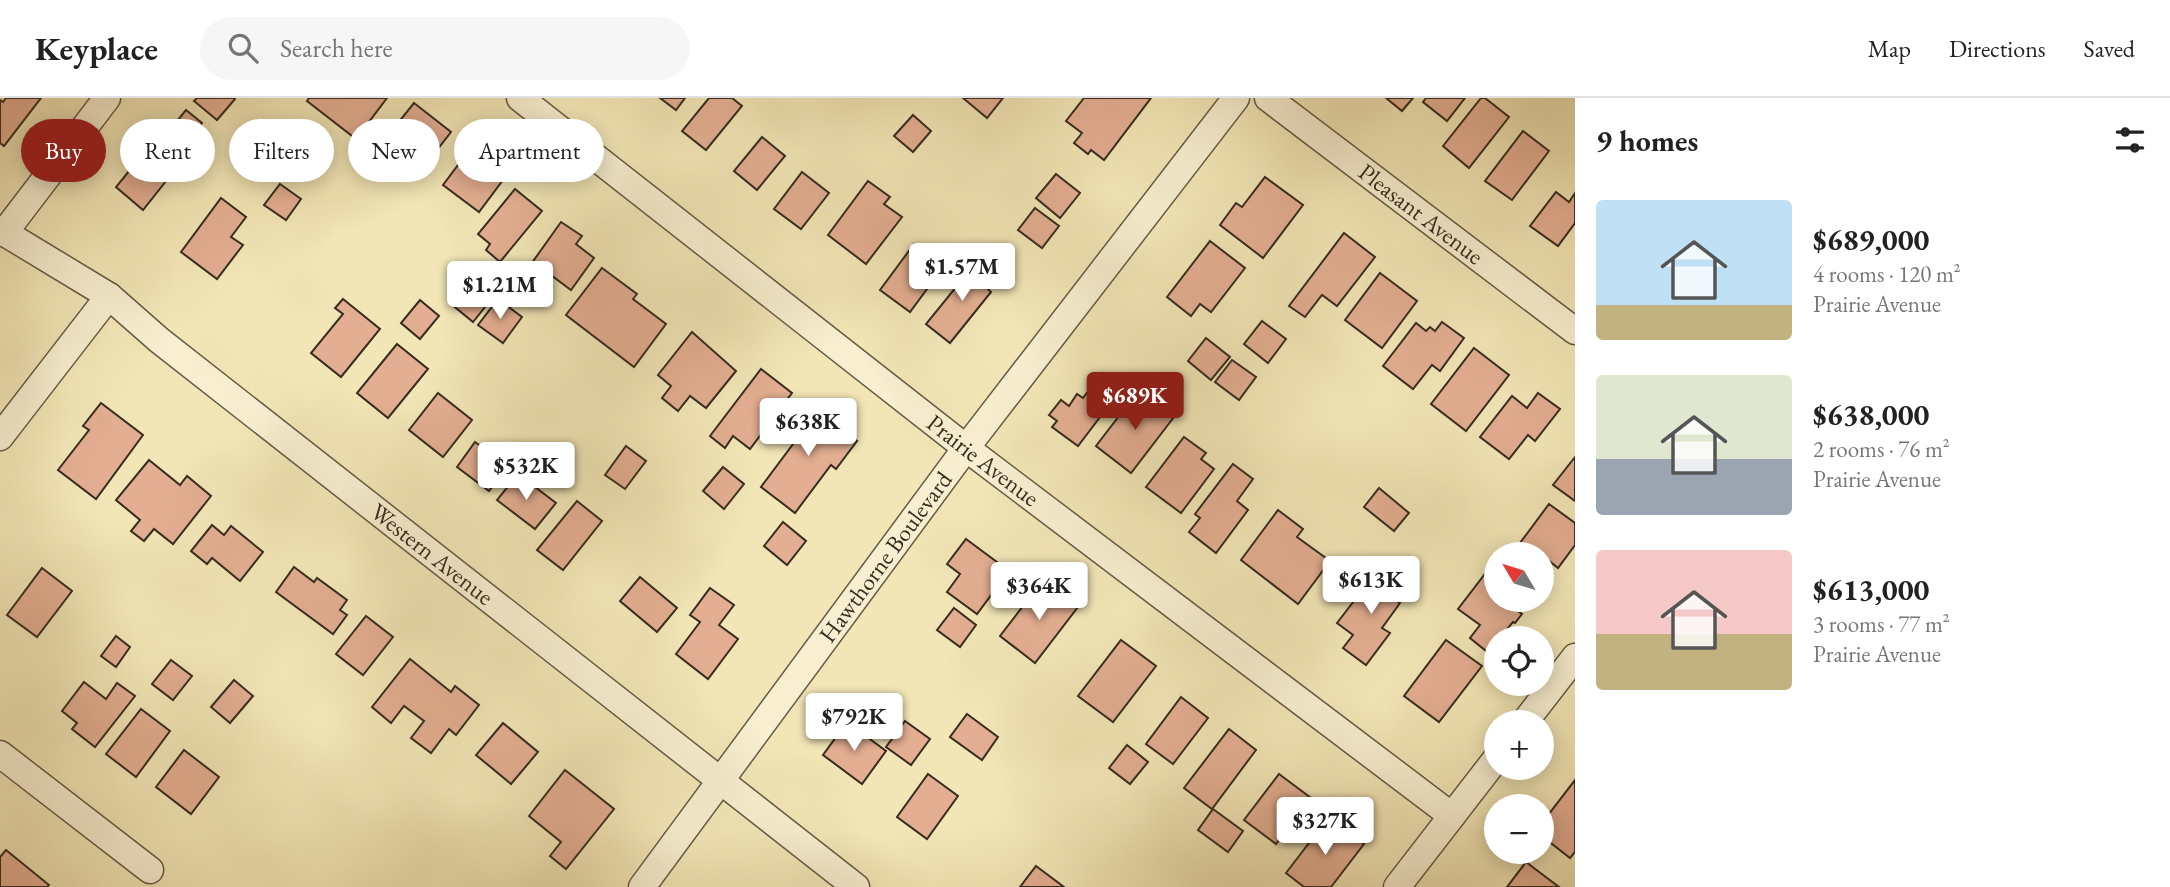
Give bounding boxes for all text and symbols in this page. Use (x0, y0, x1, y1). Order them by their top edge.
search box (200, 17, 690, 80)
text: Keyplace (35, 27, 158, 70)
icon: search (224, 29, 262, 67)
text: Search here (280, 31, 393, 65)
text: Map (1868, 33, 1911, 64)
text: Directions (1949, 33, 2046, 64)
text: Saved (2084, 33, 2135, 64)
chip: Buy (21, 119, 106, 182)
chip: Rent (120, 119, 215, 182)
chip: Filters (229, 119, 334, 182)
chip: New (348, 119, 440, 182)
chip: Apartment (454, 119, 604, 182)
text: 9 homes (1596, 121, 1698, 160)
icon: filters (2111, 121, 2149, 159)
street label: Pleasant Avenue (1352, 156, 1490, 271)
text: $689,000 (1813, 220, 1929, 259)
icon: home (1652, 228, 1736, 312)
pin: $1.57M (905, 244, 1019, 303)
text: $1.57M (925, 251, 999, 281)
text: 4 rooms · 120 m² (1813, 259, 1961, 289)
pin: $1.21M (443, 262, 557, 321)
text: $1.21M (463, 269, 537, 299)
text: Prairie Avenue (1813, 289, 1941, 319)
pin: $689K (1086, 372, 1184, 432)
text: $689K (1103, 380, 1167, 410)
text: $638,000 (1813, 395, 1929, 434)
pin: $638K (759, 398, 857, 458)
icon: home (1652, 403, 1736, 487)
text: $638K (776, 406, 840, 436)
street label: Prairie Avenue (921, 407, 1046, 513)
text: 2 rooms · 76 m² (1813, 434, 1950, 464)
pin: $532K (477, 442, 575, 502)
text: $532K (494, 450, 558, 480)
street label: Hawthorne Boulevard (812, 464, 959, 649)
text: Prairie Avenue (1813, 464, 1941, 494)
street label: Western Avenue (364, 496, 500, 612)
north arrow (1484, 542, 1554, 612)
map controls (1484, 542, 1554, 864)
pin: $613K (1322, 556, 1420, 616)
pin: $364K (990, 562, 1088, 622)
text: $613K (1339, 564, 1403, 594)
text: $364K (1007, 570, 1071, 600)
text: $613,000 (1813, 570, 1929, 609)
icon: home (1652, 578, 1736, 662)
text: 3 rooms · 77 m² (1813, 609, 1950, 639)
button: locate (1484, 626, 1554, 696)
text: Prairie Avenue (1813, 639, 1941, 669)
pin: $792K (805, 694, 903, 753)
text: $792K (822, 701, 886, 731)
button: + (1484, 710, 1554, 780)
button: − (1484, 794, 1554, 864)
pin: $327K (1276, 798, 1374, 857)
text: $327K (1293, 805, 1357, 835)

